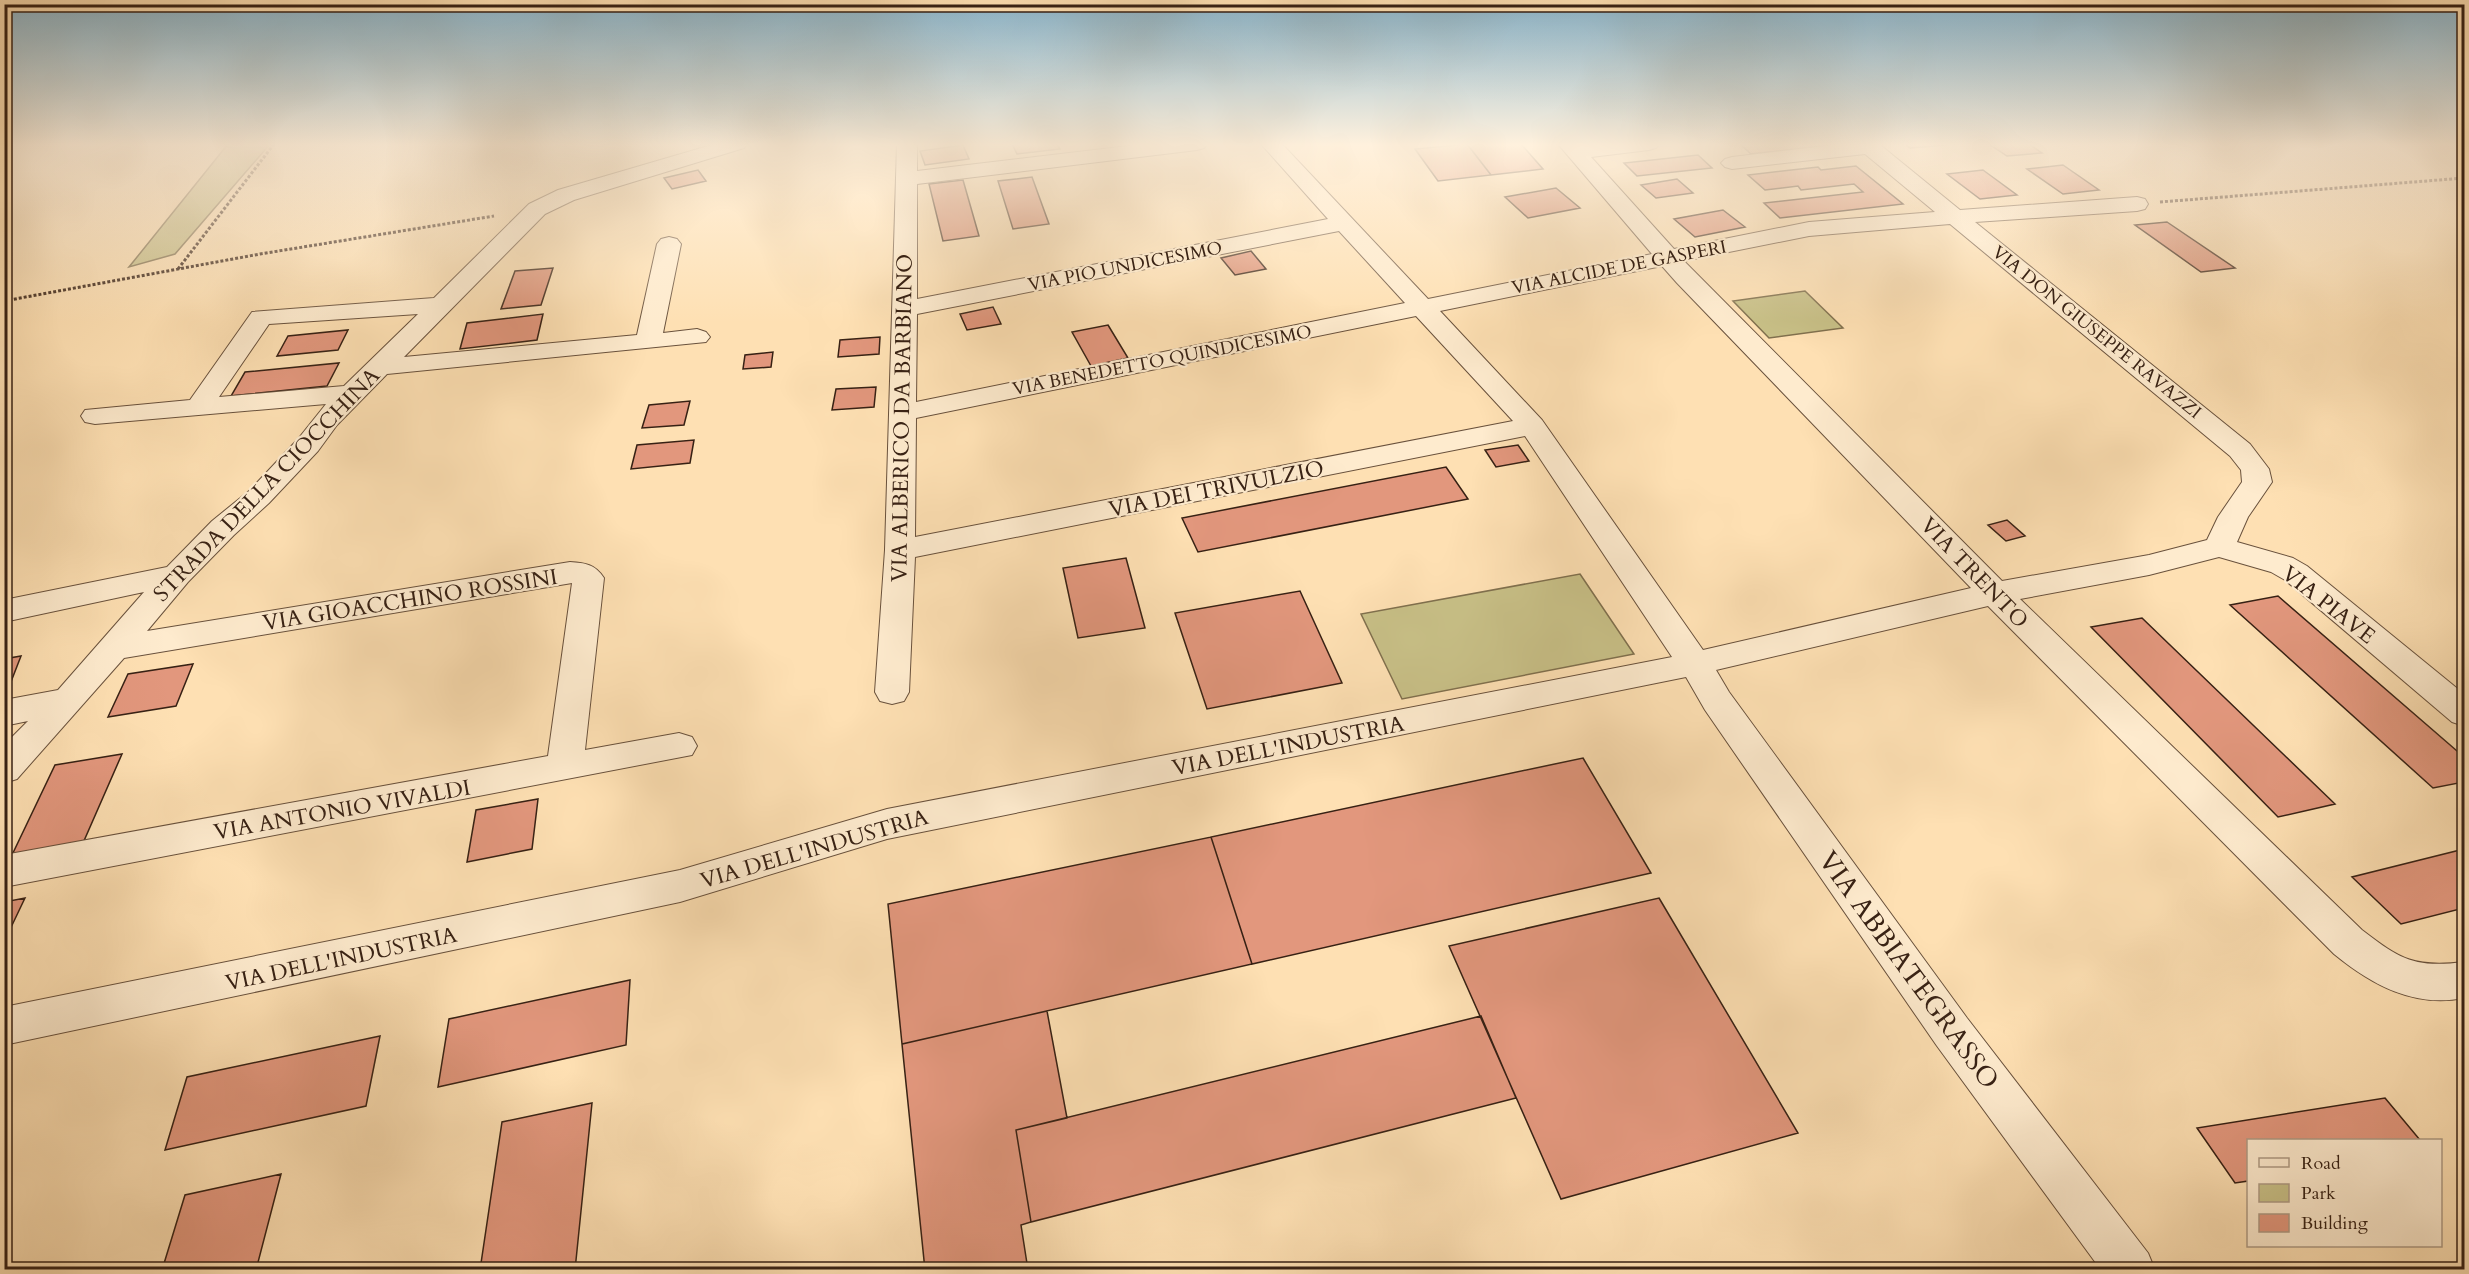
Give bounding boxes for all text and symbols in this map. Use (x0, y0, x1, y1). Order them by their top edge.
street label: VIA ALCIDE DE GASPERI (1510, 234, 1729, 301)
street label: VIA PIO UNDICESIMO (1026, 235, 1224, 298)
street label: VIA DON GIUSEPPE RAVAZZI (1987, 240, 2207, 425)
street label: VIA ALBERICO DA BARBIANO (884, 254, 920, 582)
street label: VIA BENEDETTO QUINDICESIMO (1010, 319, 1314, 402)
street label: STRADA DELLA CIOCCHINA (147, 361, 387, 608)
street label: VIA DEI TRIVULZIO (1106, 453, 1326, 525)
street label: VIA TRENTO (1913, 510, 2035, 635)
street label: VIA PIAVE (2275, 559, 2381, 651)
street label: VIA GIOACCHINO ROSSINI (261, 562, 560, 638)
street label: VIA DELL'INDUSTRIA (1170, 709, 1407, 783)
street label: VIA ANTONIO VIVALDI (211, 773, 473, 847)
street label: VIA DELL'INDUSTRIA (697, 802, 932, 896)
street label: VIA ABBIATEGRASSO (1810, 844, 2008, 1097)
street label: VIA DELL'INDUSTRIA (223, 920, 460, 998)
legend (2247, 1139, 2442, 1247)
text: Road (2301, 1151, 2341, 1176)
text: Park (2301, 1181, 2336, 1206)
text: Building (2301, 1211, 2369, 1236)

